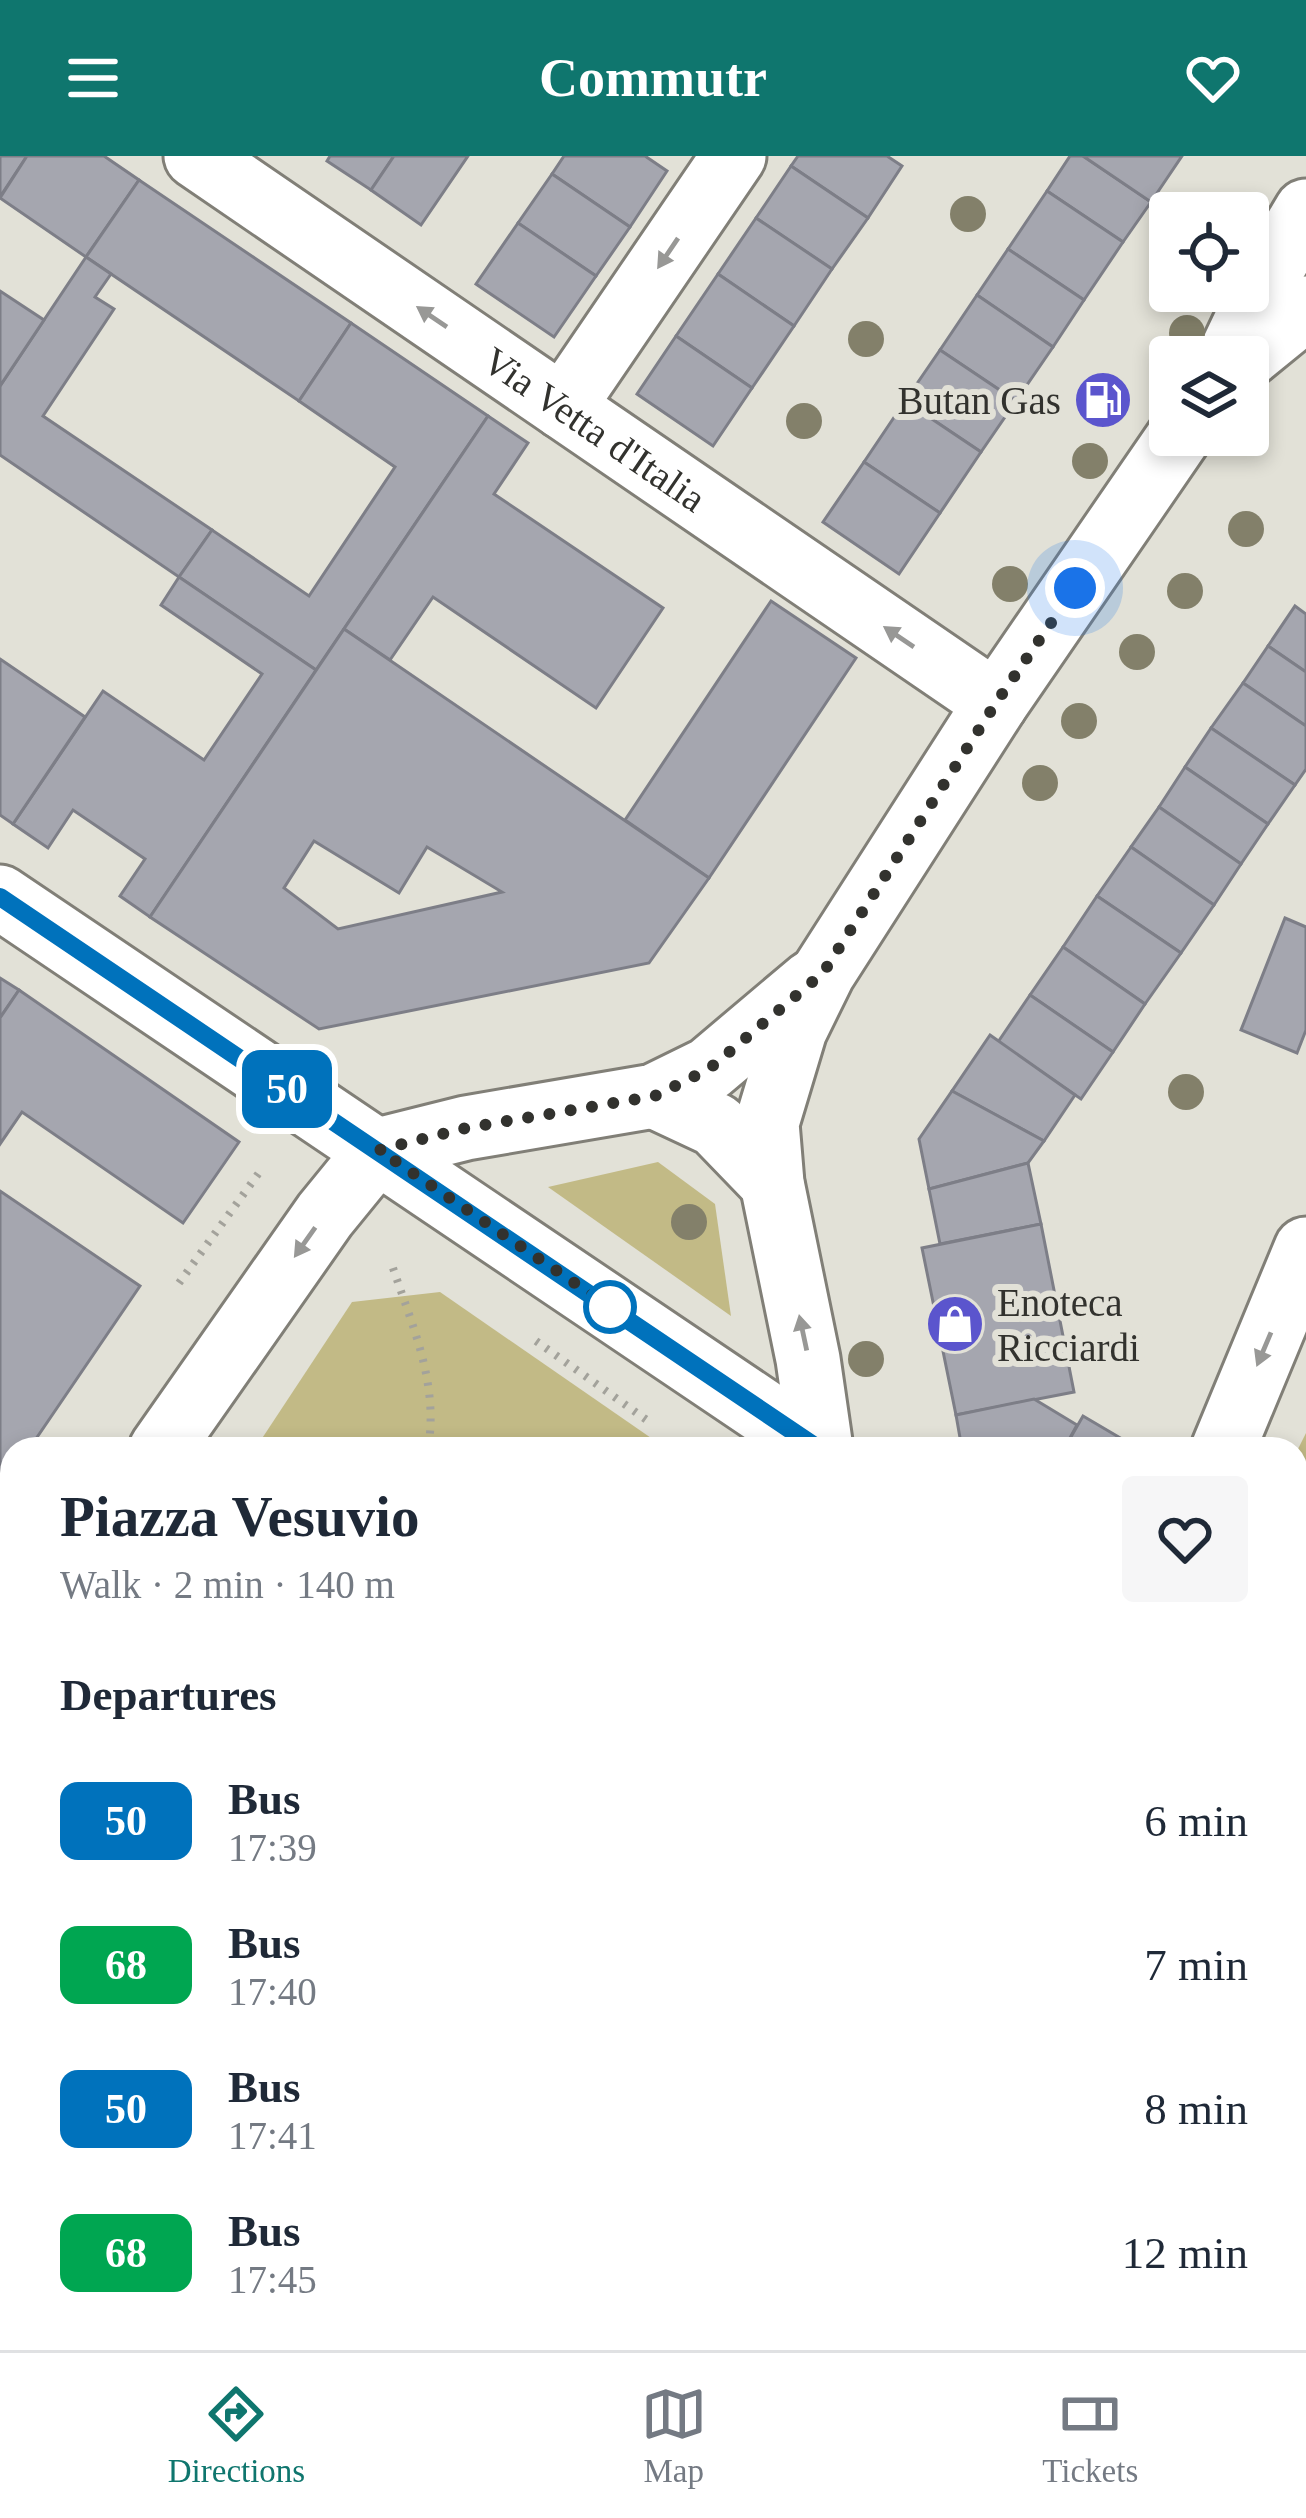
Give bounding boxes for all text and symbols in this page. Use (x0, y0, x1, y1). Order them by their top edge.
icon: menu (60, 45, 126, 111)
icon: heart (1180, 45, 1246, 111)
text: Commutr (539, 48, 767, 108)
map controls (1149, 192, 1269, 456)
button: locate (1149, 192, 1269, 312)
one-way arrow (657, 236, 680, 269)
one-way arrow (416, 306, 448, 329)
button: layers (1149, 336, 1269, 456)
street label: Via Vetta d'Italia (475, 338, 714, 520)
fuel station icon: Butan Gas (1072, 369, 1134, 431)
place label: Butan Gas (897, 379, 1061, 422)
your location (1045, 558, 1105, 618)
one-way arrow (882, 626, 915, 649)
line badge: 50 (233, 1050, 341, 1128)
text: 50 (266, 1066, 308, 1112)
one-way arrow (294, 1226, 318, 1258)
place label: Enoteca Ricciardi (997, 1281, 1140, 1369)
unlabelled marker (585, 1282, 635, 1332)
shop icon: Enoteca Ricciardi (924, 1293, 986, 1355)
one-way arrow (792, 1314, 811, 1352)
one-way arrow (1254, 1331, 1273, 1367)
button: heart (1122, 1476, 1248, 1602)
text: Piazza Vesuvio (60, 1485, 419, 1548)
text: Walk · 2 min · 140 m (60, 1563, 395, 1606)
text: Departures (60, 1670, 277, 1720)
text: Bus (228, 1774, 301, 1824)
text: 6 min (1144, 1796, 1248, 1846)
text: 50 (105, 1798, 147, 1844)
text: 17:39 (228, 1826, 317, 1869)
text: Bus (228, 1918, 301, 1968)
text: 7 min (1144, 1940, 1248, 1990)
text: 68 (105, 1942, 147, 1988)
text: 17:40 (228, 1970, 317, 2013)
text: Bus (228, 2062, 301, 2112)
text: 8 min (1144, 2084, 1248, 2134)
text: 50 (105, 2086, 147, 2132)
text: 17:41 (228, 2114, 317, 2157)
text: Bus (228, 2206, 301, 2256)
text: 12 min (1122, 2228, 1248, 2278)
text: 68 (105, 2230, 147, 2276)
text: 17:45 (228, 2258, 317, 2301)
tab: Directions (168, 2381, 305, 2490)
tab: Map (641, 2381, 707, 2490)
tab: Tickets (1042, 2381, 1138, 2490)

